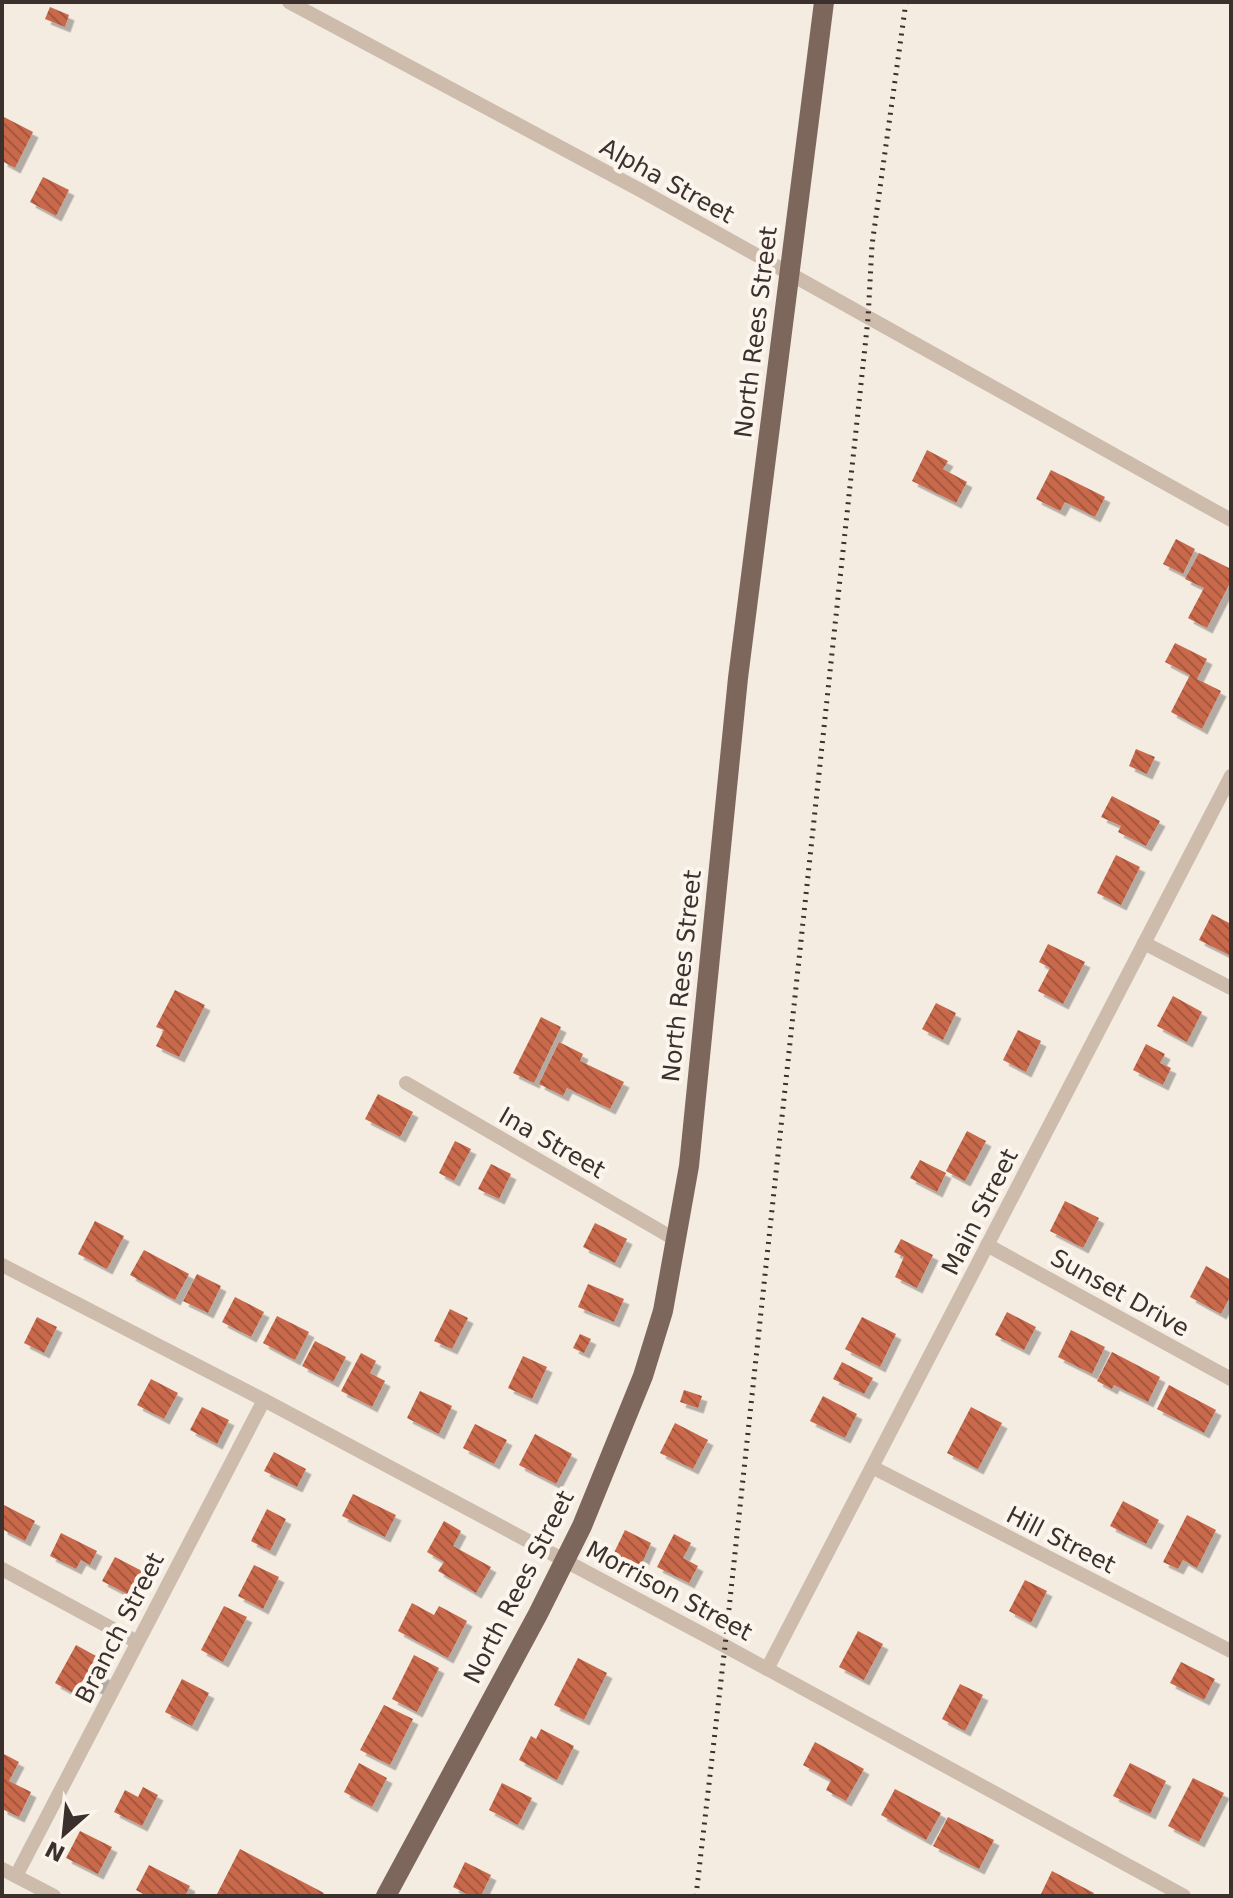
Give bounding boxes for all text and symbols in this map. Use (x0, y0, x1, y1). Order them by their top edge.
street label: Alpha Street (595, 133, 739, 229)
street label: North Rees Street (729, 225, 783, 439)
street label: North Rees Street (657, 869, 707, 1083)
street label: Ina Street (494, 1101, 610, 1185)
street label: Main Street (936, 1144, 1024, 1280)
street label: Sunset Drive (1046, 1243, 1194, 1343)
street label: North Rees Street (458, 1486, 580, 1688)
street label: Hill Street (1002, 1501, 1120, 1579)
street label: Morrison Street (581, 1535, 757, 1647)
street label: Branch Street (70, 1548, 170, 1708)
north arrow (24, 1794, 104, 1874)
text: N (41, 1836, 69, 1867)

